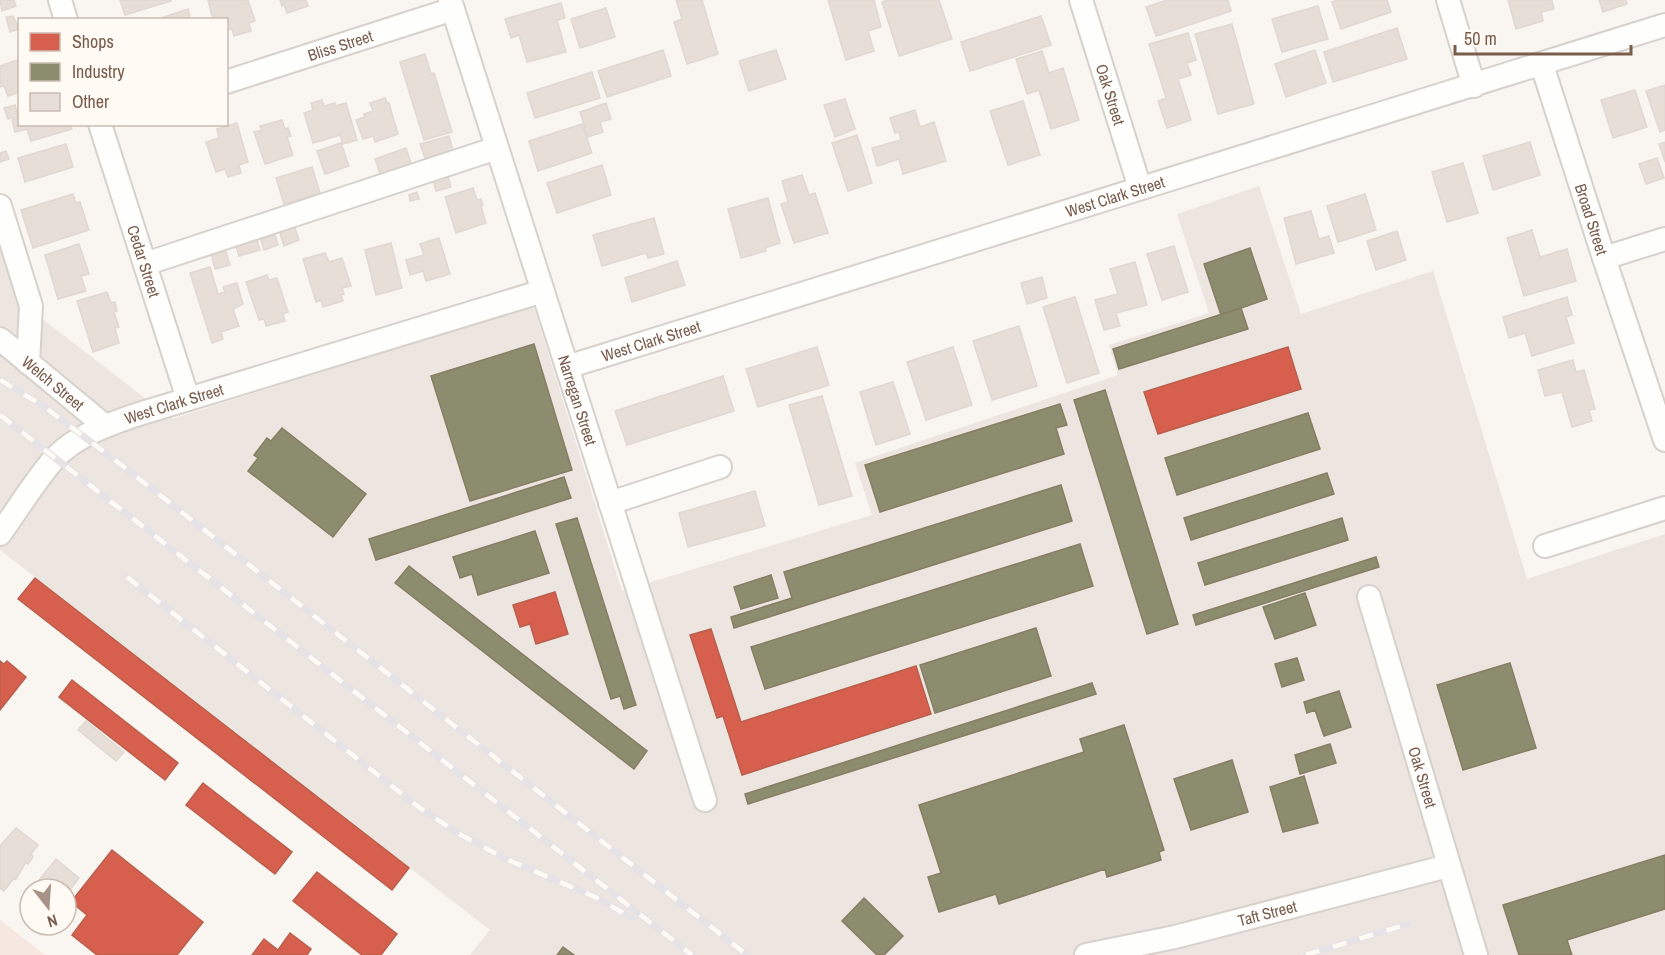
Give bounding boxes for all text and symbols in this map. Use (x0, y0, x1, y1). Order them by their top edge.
legend (18, 18, 228, 126)
scale bar (1455, 18, 1630, 56)
street label: Bliss Street (305, 24, 376, 66)
text: 50 m (1464, 26, 1497, 51)
text: Shops (72, 29, 114, 54)
text: Industry (72, 59, 125, 84)
street label: Oak Street (1091, 61, 1131, 128)
text: Other (72, 89, 109, 114)
street label: West Clark Street (1063, 170, 1168, 222)
street label: Broad Street (1570, 181, 1613, 258)
street label: Cedar Street (122, 222, 166, 300)
street label: West Clark Street (599, 315, 704, 367)
street label: Welch Street (17, 351, 89, 416)
street label: Narregan Street (553, 352, 602, 448)
street label: West Clark Street (121, 378, 226, 429)
street label: Oak Street (1403, 744, 1442, 811)
north arrow (18, 877, 78, 937)
street label: Taft Street (1235, 895, 1299, 931)
text: N (45, 909, 60, 933)

